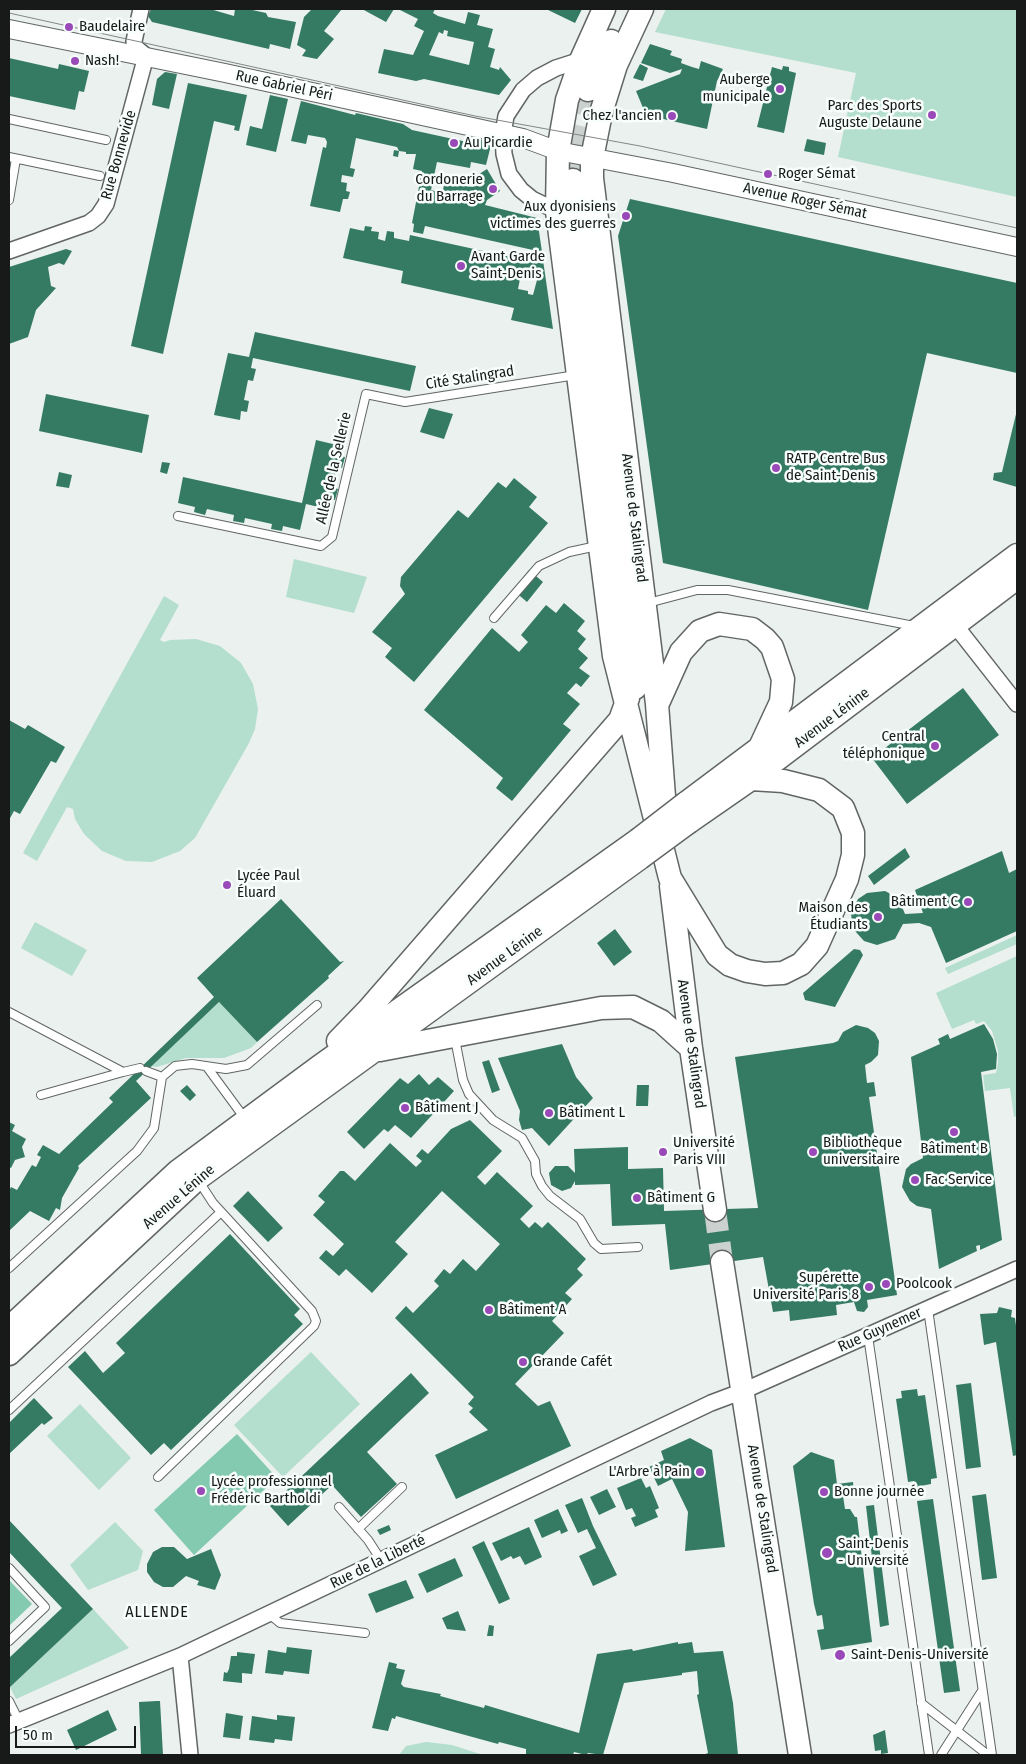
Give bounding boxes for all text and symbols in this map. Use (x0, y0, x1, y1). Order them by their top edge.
place label: Baudelaire (79, 18, 145, 36)
marker: Baudelaire (63, 21, 75, 33)
place label: Nash! (85, 52, 119, 70)
marker: Nash! (69, 55, 81, 67)
street label: Rue Gabriel Péri (234, 67, 334, 105)
place label: Auberge municipale (702, 71, 770, 106)
marker: Auberge municipale (774, 83, 786, 95)
place label: Parc des Sports Auguste Delaune (819, 97, 922, 132)
place label: Chez l'ancien (583, 107, 662, 125)
street label: Rue Bonnevide (98, 108, 140, 202)
marker: Parc des Sports Auguste Delaune (926, 109, 938, 121)
marker: Chez l'ancien (666, 110, 678, 122)
place label: Au Picardie (464, 134, 533, 152)
marker: Au Picardie (448, 137, 460, 149)
place label: Roger Sémat (778, 165, 855, 183)
marker: Roger Sémat (762, 168, 774, 180)
place label: Cordonerie du Barrage (415, 171, 483, 206)
street label: Avenue Roger Sémat (741, 179, 869, 223)
marker: Cordonerie du Barrage (487, 183, 499, 195)
place label: Aux dyonisiens victimes des guerres (490, 198, 616, 233)
marker: Aux dyonisiens victimes des guerres (620, 210, 632, 222)
place label: Avant Garde Saint-Denis (471, 248, 545, 283)
marker: Avant Garde Saint-Denis (455, 260, 467, 272)
street label: Cité Stalingrad (424, 362, 516, 394)
street label: Allée de la Sellerie (312, 410, 356, 526)
place label: RATP Centre Bus de Saint-Denis (786, 450, 885, 485)
street label: Avenue de Stalingrad (617, 452, 651, 584)
marker: RATP Centre Bus de Saint-Denis (770, 462, 782, 474)
street label: Avenue Lénine (791, 684, 873, 752)
place label: Central téléphonique (843, 728, 925, 763)
marker: Central téléphonique (929, 740, 941, 752)
place label: Lycée Paul Éluard (237, 867, 300, 902)
marker: Lycée Paul Éluard (221, 879, 233, 891)
place label: Bâtiment C (891, 893, 958, 911)
marker: Bâtiment C (962, 896, 974, 908)
place label: Maison des Étudiants (799, 899, 868, 934)
marker: Maison des Étudiants (872, 911, 884, 923)
street label: Avenue Lénine (464, 922, 546, 990)
street label: Avenue de Stalingrad (673, 978, 709, 1110)
place label: Bâtiment J (415, 1099, 479, 1117)
marker: Bâtiment J (399, 1102, 411, 1114)
place label: Bâtiment L (559, 1104, 625, 1122)
marker: Bâtiment L (543, 1107, 555, 1119)
marker: Bâtiment B (948, 1126, 960, 1138)
place label: Université Paris VIII (673, 1134, 735, 1169)
place label: Bibliothèque universitaire (823, 1134, 902, 1169)
place label: Bâtiment B (920, 1140, 988, 1158)
marker: Université Paris VIII (657, 1146, 669, 1158)
marker: Bibliothèque universitaire (807, 1146, 819, 1158)
street label: Avenue Lénine (139, 1161, 219, 1233)
place label: Fac Service (925, 1171, 992, 1189)
marker: Fac Service (909, 1174, 921, 1186)
place label: Bâtiment G (647, 1189, 715, 1207)
marker: Bâtiment G (631, 1192, 643, 1204)
place label: Supérette Université Paris 8 (753, 1269, 859, 1304)
place label: Poolcook (896, 1275, 952, 1293)
marker: Poolcook (880, 1278, 892, 1290)
marker: Supérette Université Paris 8 (863, 1281, 875, 1293)
place label: Bâtiment A (499, 1301, 566, 1319)
marker: Bâtiment A (483, 1304, 495, 1316)
street label: Rue Guynemer (835, 1304, 925, 1356)
place label: Grande Cafét (533, 1353, 612, 1371)
marker: Grande Cafét (517, 1356, 529, 1368)
street label: Avenue de Stalingrad (743, 1443, 781, 1575)
place label: L'Arbre à Pain (608, 1463, 690, 1481)
marker: L'Arbre à Pain (694, 1466, 706, 1478)
place label: Lycée professionnel Frédéric Bartholdi (211, 1473, 332, 1508)
place label: Bonne journée (834, 1483, 924, 1501)
marker: Lycée professionnel Frédéric Bartholdi (195, 1485, 207, 1497)
marker: Bonne journée (818, 1486, 830, 1498)
street label: Rue de la Liberté (327, 1531, 429, 1593)
place label: Saint-Denis - Université (838, 1535, 909, 1570)
marker: Saint-Denis - Université (820, 1546, 834, 1560)
district label: ALLENDE (124, 1603, 190, 1623)
place label: Saint-Denis-Université (851, 1646, 989, 1664)
marker: Saint-Denis-Université (833, 1648, 847, 1662)
scale bar (18, 1716, 139, 1748)
text: 50 m (23, 1726, 53, 1744)

